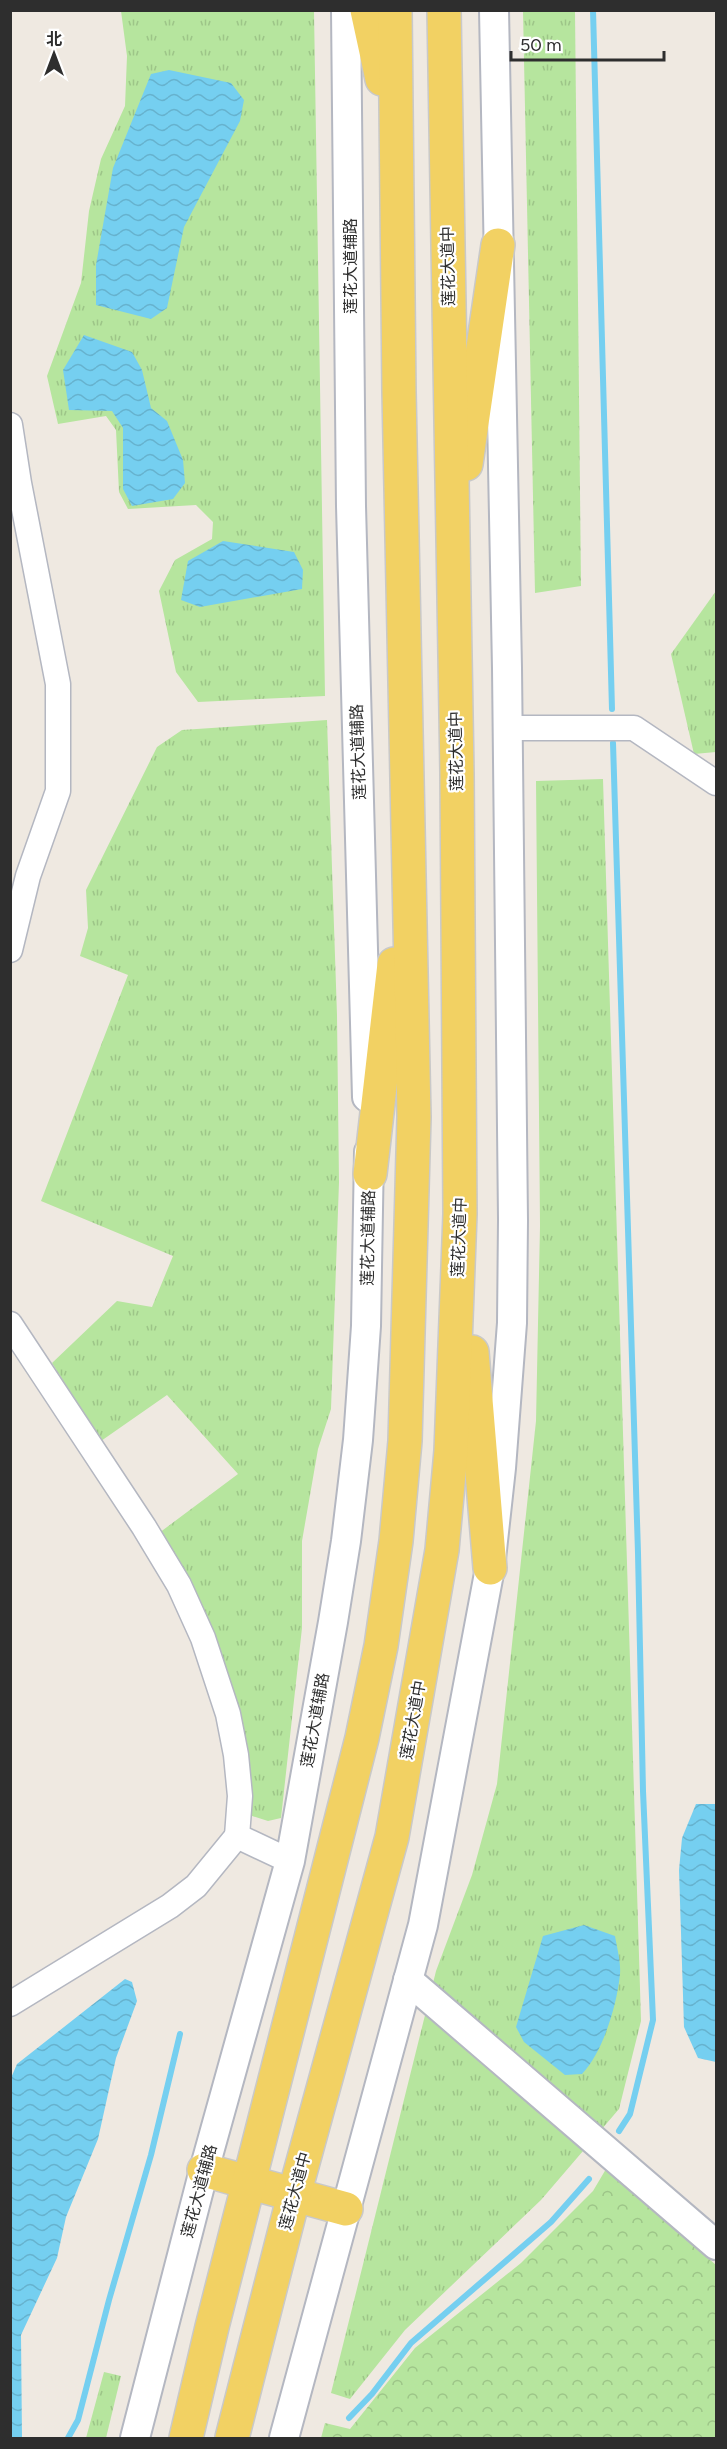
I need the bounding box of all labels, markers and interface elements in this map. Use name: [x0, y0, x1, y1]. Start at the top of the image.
north arrow: [24, 24, 84, 84]
scale bar: [511, 24, 664, 62]
text: 北: [46, 30, 62, 49]
text: 50 m: [520, 34, 562, 56]
street label: 莲花大道辅路: [341, 218, 360, 314]
street label: 莲花大道中: [438, 226, 458, 306]
street label: 莲花大道辅路: [347, 704, 369, 800]
street label: 莲花大道中: [446, 711, 466, 791]
street label: 莲花大道辅路: [358, 1190, 378, 1286]
street label: 莲花大道中: [448, 1197, 470, 1277]
street label: 莲花大道辅路: [297, 1671, 333, 1769]
street label: 莲花大道中: [397, 1679, 429, 1761]
street label: 莲花大道辅路: [177, 2142, 221, 2240]
street label: 莲花大道中: [275, 2150, 315, 2232]

